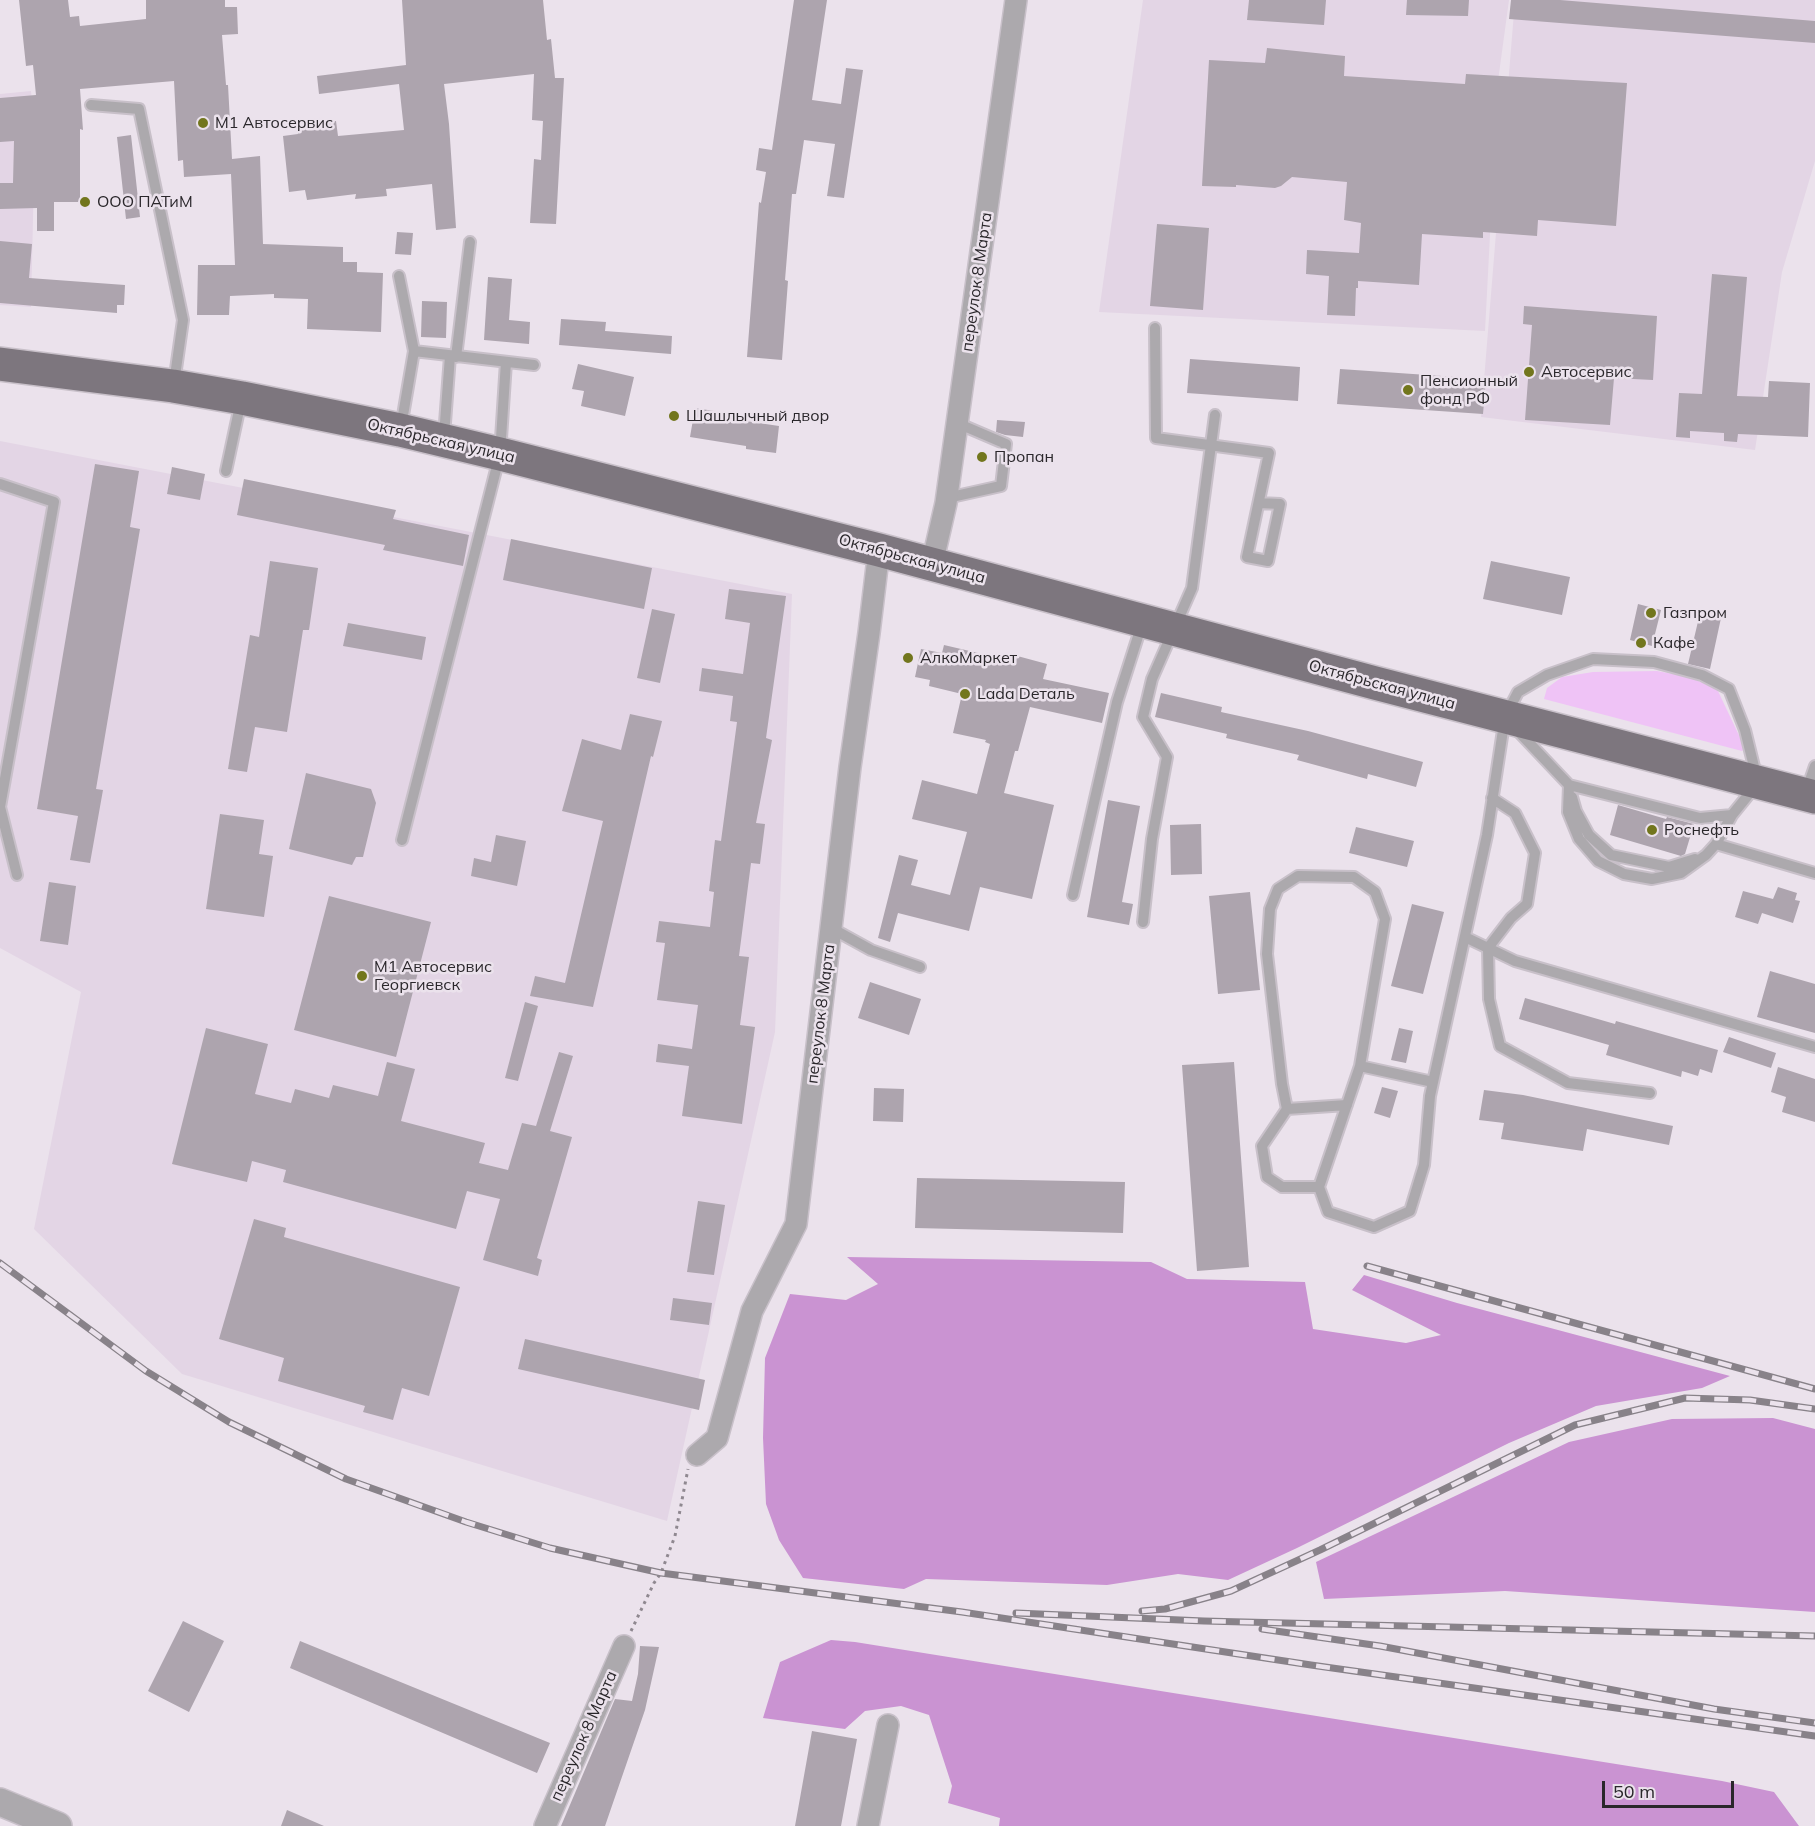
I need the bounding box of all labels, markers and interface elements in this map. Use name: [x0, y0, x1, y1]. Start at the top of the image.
place label: М1 Автосервис: [215, 113, 333, 133]
marker: М1 Автосервис: [196, 116, 210, 130]
place label: ООО ПАТиМ: [97, 192, 193, 212]
marker: ООО ПАТиМ: [78, 195, 92, 209]
street label: переулок 8 Марта: [958, 211, 996, 353]
place label: Автосервис: [1541, 362, 1632, 382]
marker: Автосервис: [1522, 365, 1536, 379]
place label: Пенсионный фонд РФ: [1420, 371, 1518, 409]
marker: Пенсионный фонд РФ: [1401, 383, 1415, 397]
place label: Шашлычный двор: [686, 406, 829, 426]
marker: Шашлычный двор: [667, 409, 681, 423]
street label: Октябрьская улица: [365, 415, 517, 467]
place label: Пропан: [994, 447, 1054, 467]
marker: Пропан: [975, 450, 989, 464]
street label: Октябрьская улица: [837, 530, 987, 588]
place label: Газпром: [1663, 603, 1727, 623]
marker: Газпром: [1644, 606, 1658, 620]
place label: Кафе: [1653, 633, 1695, 653]
marker: Кафе: [1634, 636, 1648, 650]
place label: АлкоМаркет: [920, 648, 1017, 668]
marker: АлкоМаркет: [901, 651, 915, 665]
street label: Октябрьская улица: [1307, 656, 1457, 714]
place label: Lada Dеталь: [977, 684, 1075, 704]
marker: Lada Dеталь: [958, 687, 972, 701]
place label: Роснефть: [1664, 820, 1739, 840]
marker: Роснефть: [1645, 823, 1659, 837]
street label: переулок 8 Марта: [803, 943, 839, 1085]
place label: М1 Автосервис Георгиевск: [374, 957, 492, 995]
marker: М1 Автосервис Георгиевск: [355, 969, 369, 983]
street label: переулок 8 Марта: [547, 1668, 621, 1804]
scale bar: [1605, 1769, 1737, 1807]
text: 50 m: [1613, 1780, 1655, 1803]

